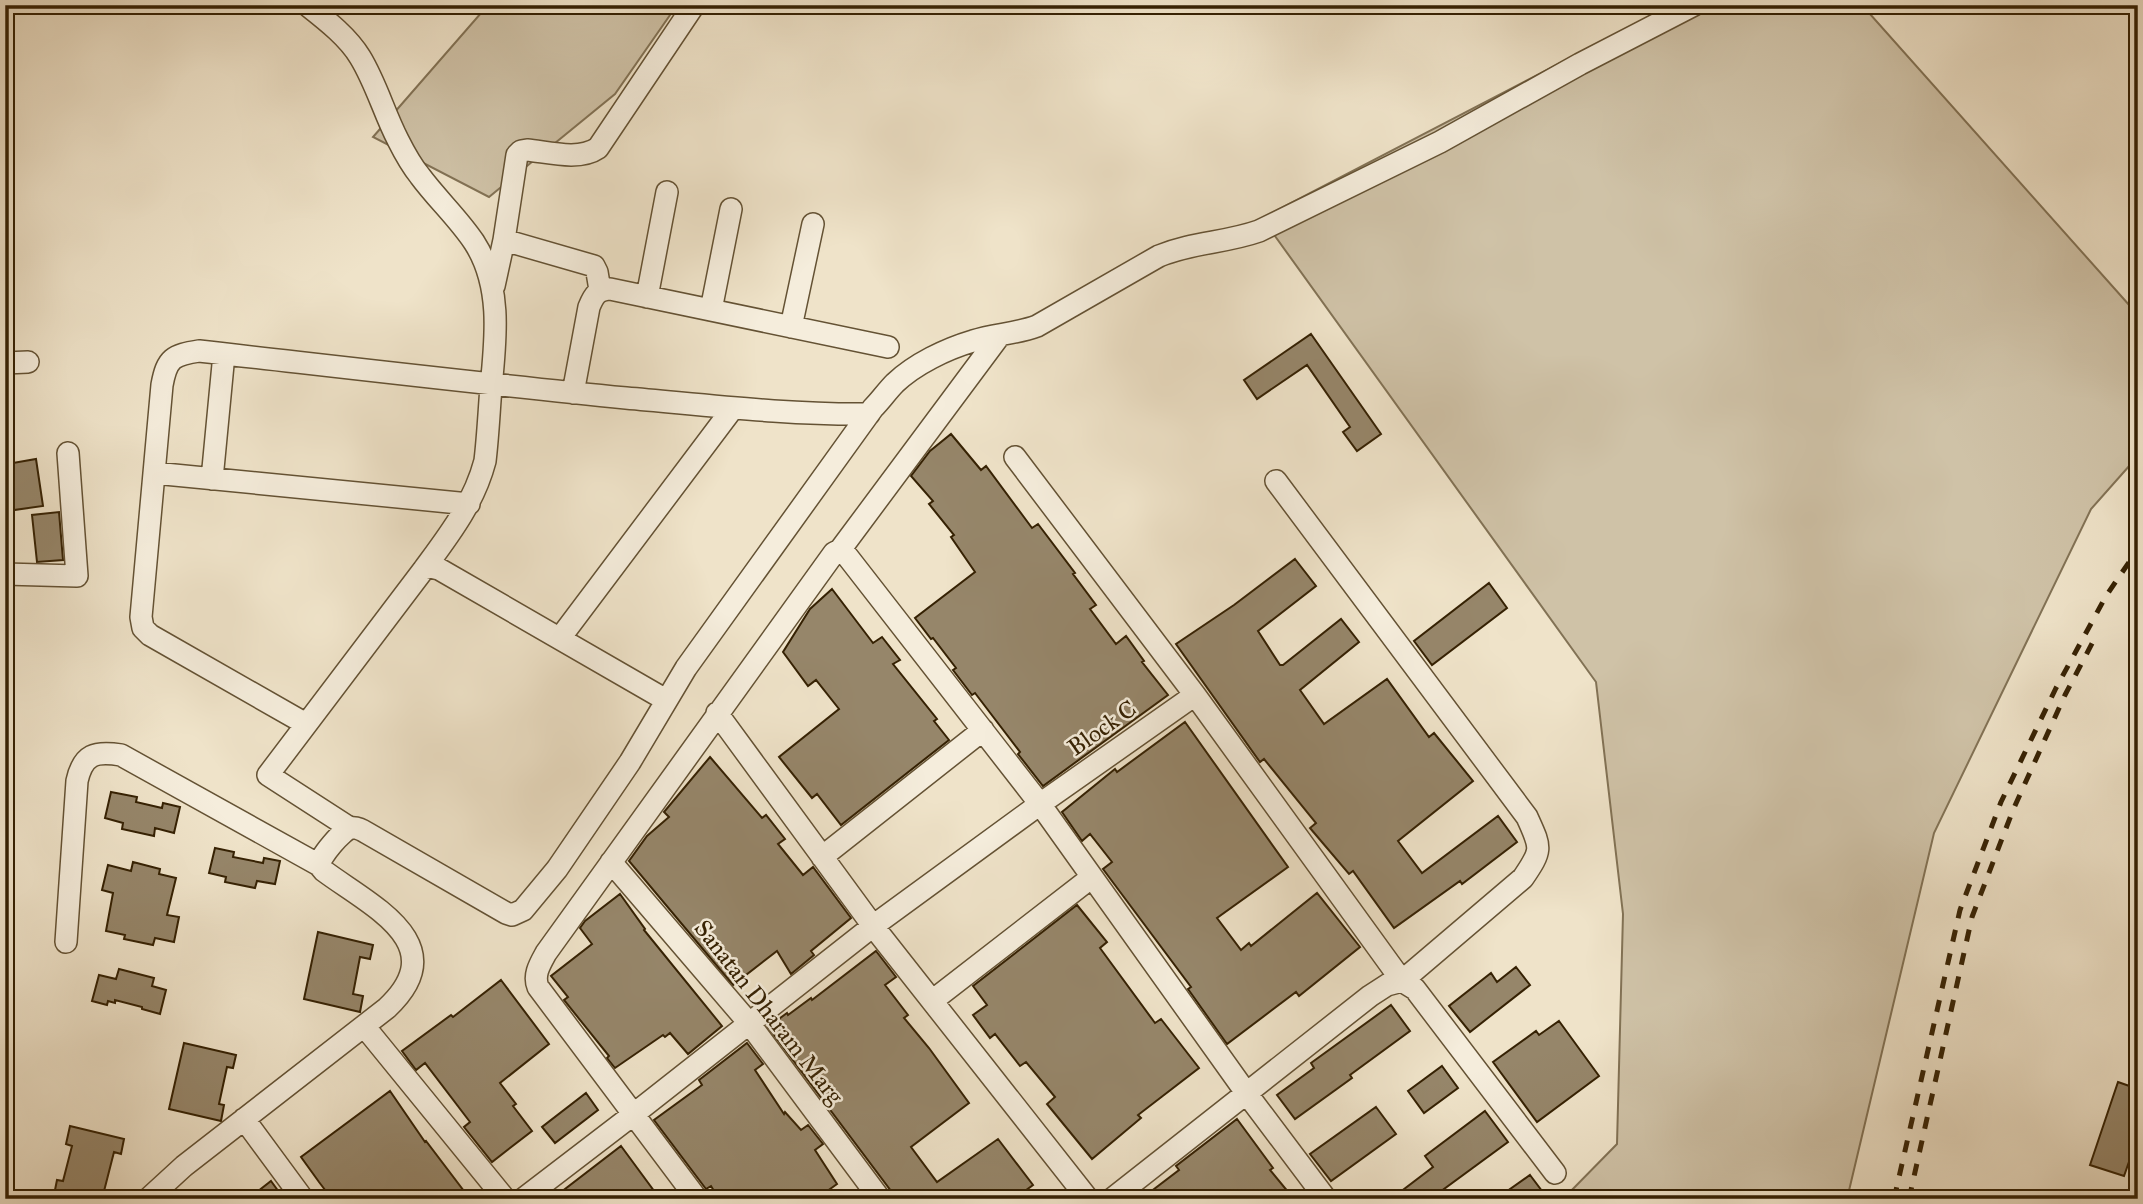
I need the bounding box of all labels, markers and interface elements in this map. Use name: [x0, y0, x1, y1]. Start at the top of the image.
street label: Block C: [1062, 694, 1142, 762]
street label: Sanatan Dharam Marg: [688, 914, 851, 1111]

